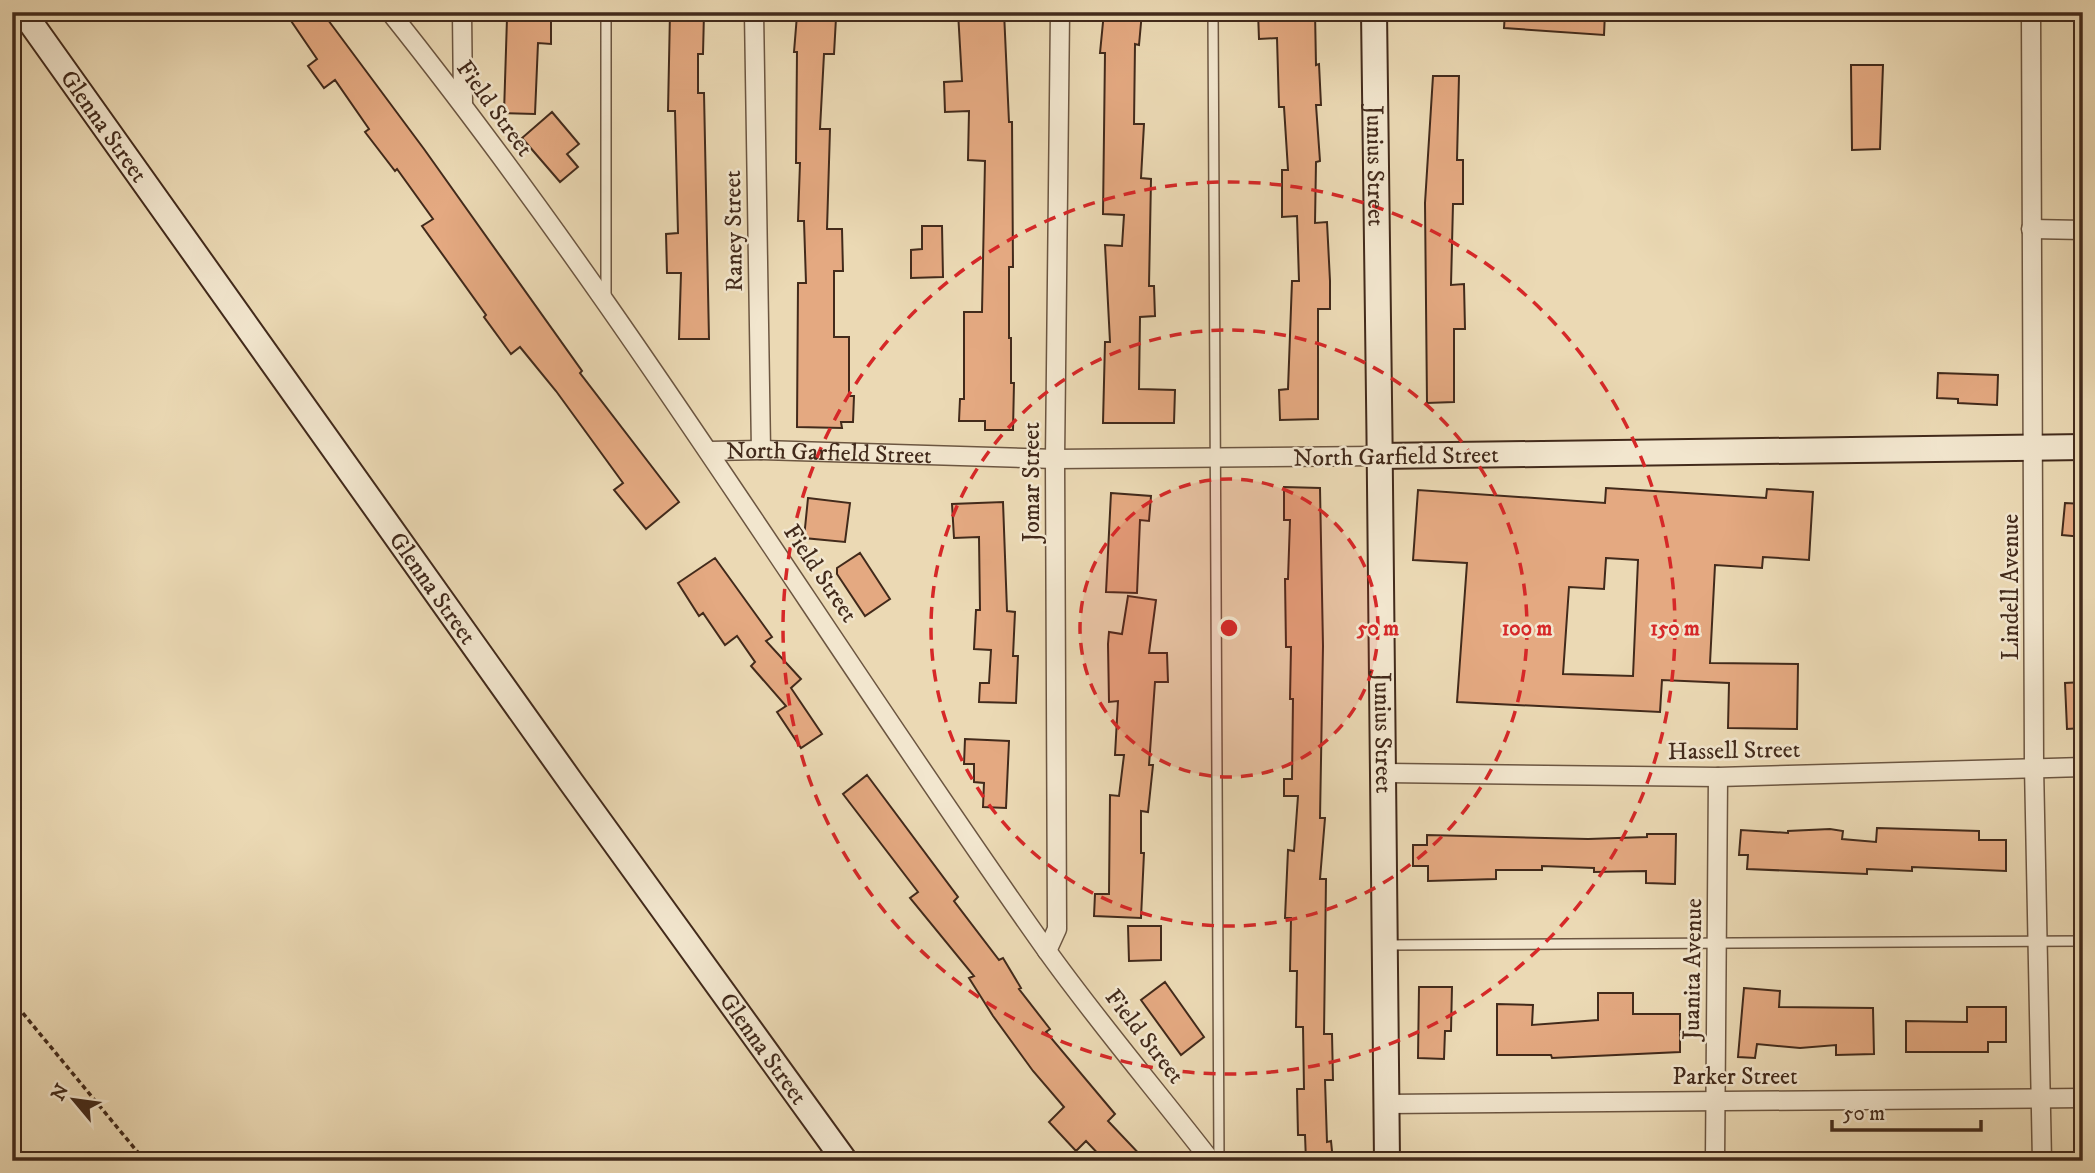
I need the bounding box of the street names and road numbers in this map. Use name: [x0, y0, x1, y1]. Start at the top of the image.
street label: Field Street: [449, 54, 539, 163]
street label: Glenna Street: [53, 65, 154, 189]
street label: Junius Street: [1359, 103, 1391, 227]
street label: Raney Street: [718, 169, 750, 292]
street label: Jomar Street: [1017, 422, 1047, 544]
street label: North Garfield Street: [726, 436, 933, 471]
street label: North Garfield Street: [1293, 440, 1499, 474]
street label: Lindell Avenue: [1996, 514, 2026, 660]
street label: Field Street: [776, 519, 864, 629]
street label: Glenna Street: [382, 526, 483, 651]
street label: Junius Street: [1367, 670, 1398, 794]
street label: Hassell Street: [1667, 735, 1801, 767]
street label: Juanita Avenue: [1677, 898, 1709, 1042]
street label: Field Street: [1098, 983, 1191, 1090]
street label: Glenna Street: [712, 987, 814, 1111]
street label: Parker Street: [1672, 1062, 1798, 1092]

